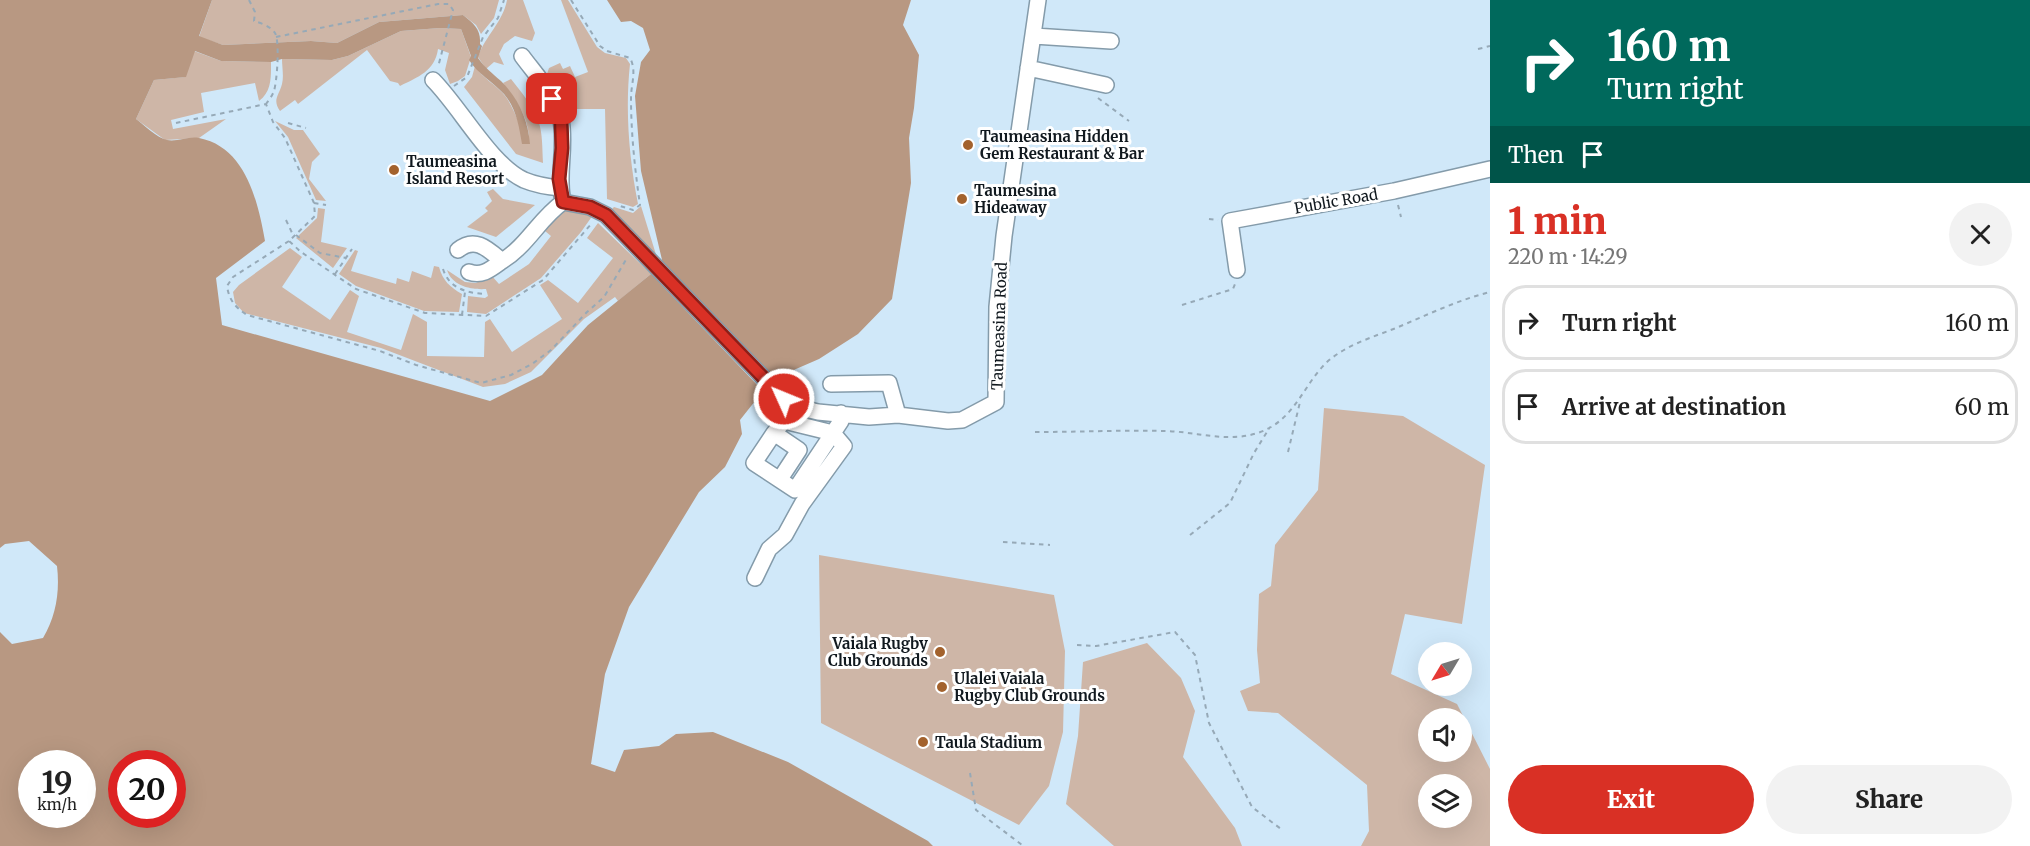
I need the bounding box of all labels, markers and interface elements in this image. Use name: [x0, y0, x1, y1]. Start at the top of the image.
text: 160 m: [1607, 20, 1731, 72]
icon: right: [1508, 24, 1586, 102]
text: Turn right: [1607, 72, 1744, 106]
pin: [526, 73, 577, 124]
icon: arrive: [535, 82, 568, 115]
place label: Taumeasina Hidden Gem Restaurant & Bar: [980, 127, 1144, 163]
marker: Taumeasina Hidden Gem Restaurant & Bar: [961, 138, 975, 152]
icon: arrive: [1576, 138, 1609, 171]
text: Then: [1508, 141, 1564, 169]
place label: Taumeasina Island Resort: [406, 152, 504, 188]
marker: Taumeasina Island Resort: [387, 163, 401, 177]
place label: Taumesina Hideaway: [974, 181, 1057, 217]
street label: Public Road: [1293, 184, 1379, 218]
marker: Taumesina Hideaway: [955, 192, 969, 206]
text: 1 min: [1508, 199, 1607, 244]
button: close: [1949, 203, 2012, 266]
text: 220 m · 14:29: [1508, 244, 1628, 269]
street label: Taumeasina Road: [987, 262, 1011, 390]
icon: right: [1511, 306, 1544, 339]
text: Turn right: [1562, 309, 1676, 337]
text: 160 m: [1945, 309, 2009, 337]
position arrow: [752, 367, 816, 431]
icon: arrive: [1511, 390, 1544, 423]
text: Arrive at destination: [1562, 393, 1786, 421]
text: 60 m: [1955, 393, 2009, 421]
place label: Vaiala Rugby Club Grounds: [828, 634, 928, 670]
north arrow: [1418, 642, 1472, 696]
map controls: [1418, 642, 1472, 828]
marker: Vaiala Rugby Club Grounds: [933, 645, 947, 659]
place label: Ulalei Vaiala Rugby Club Grounds: [954, 669, 1105, 705]
marker: Ulalei Vaiala Rugby Club Grounds: [935, 680, 949, 694]
button: sound: [1418, 708, 1472, 762]
place label: Taula Stadium: [935, 733, 1042, 752]
marker: Taula Stadium: [916, 735, 930, 749]
speed limit sign: 20: [108, 750, 186, 828]
text: 19: [41, 763, 73, 801]
button: Exit: [1508, 765, 1754, 834]
button: Share: [1766, 765, 2012, 834]
button: layers: [1418, 774, 1472, 828]
text: km/h: [37, 795, 77, 814]

